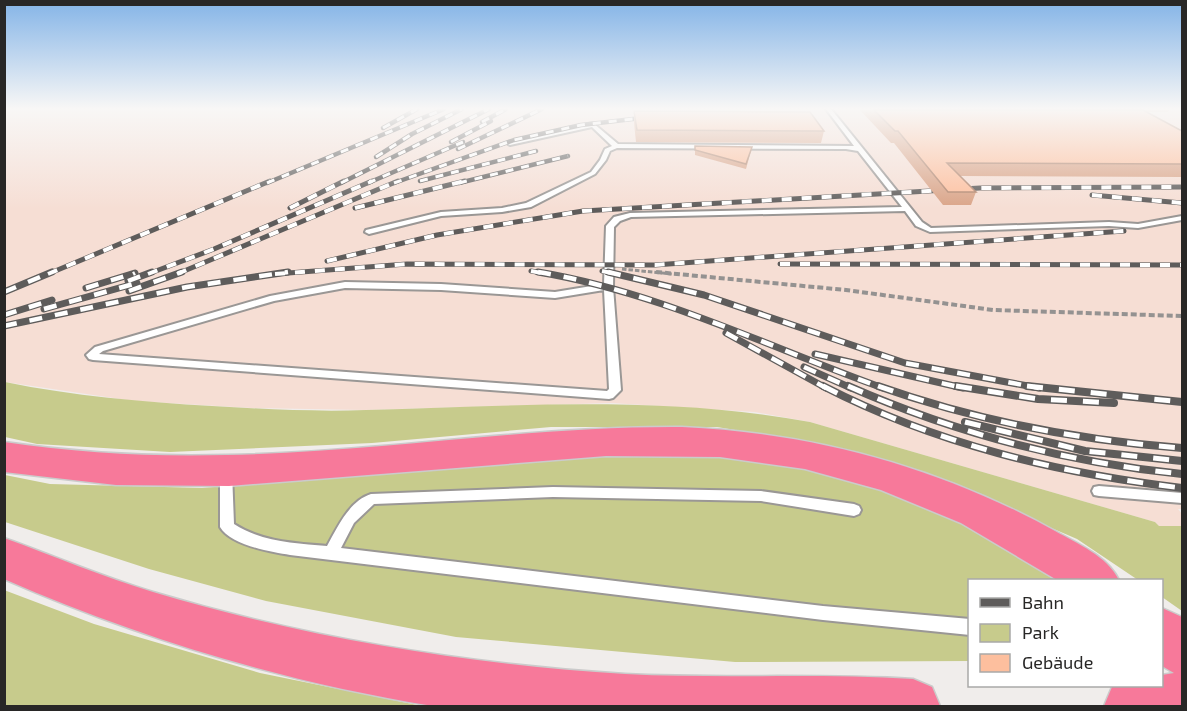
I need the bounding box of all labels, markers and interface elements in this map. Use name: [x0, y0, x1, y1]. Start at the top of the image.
legend: [968, 579, 1163, 687]
text: Bahn: [1022, 591, 1064, 613]
text: Park: [1022, 621, 1059, 643]
text: Gebäude: [1022, 651, 1093, 673]

